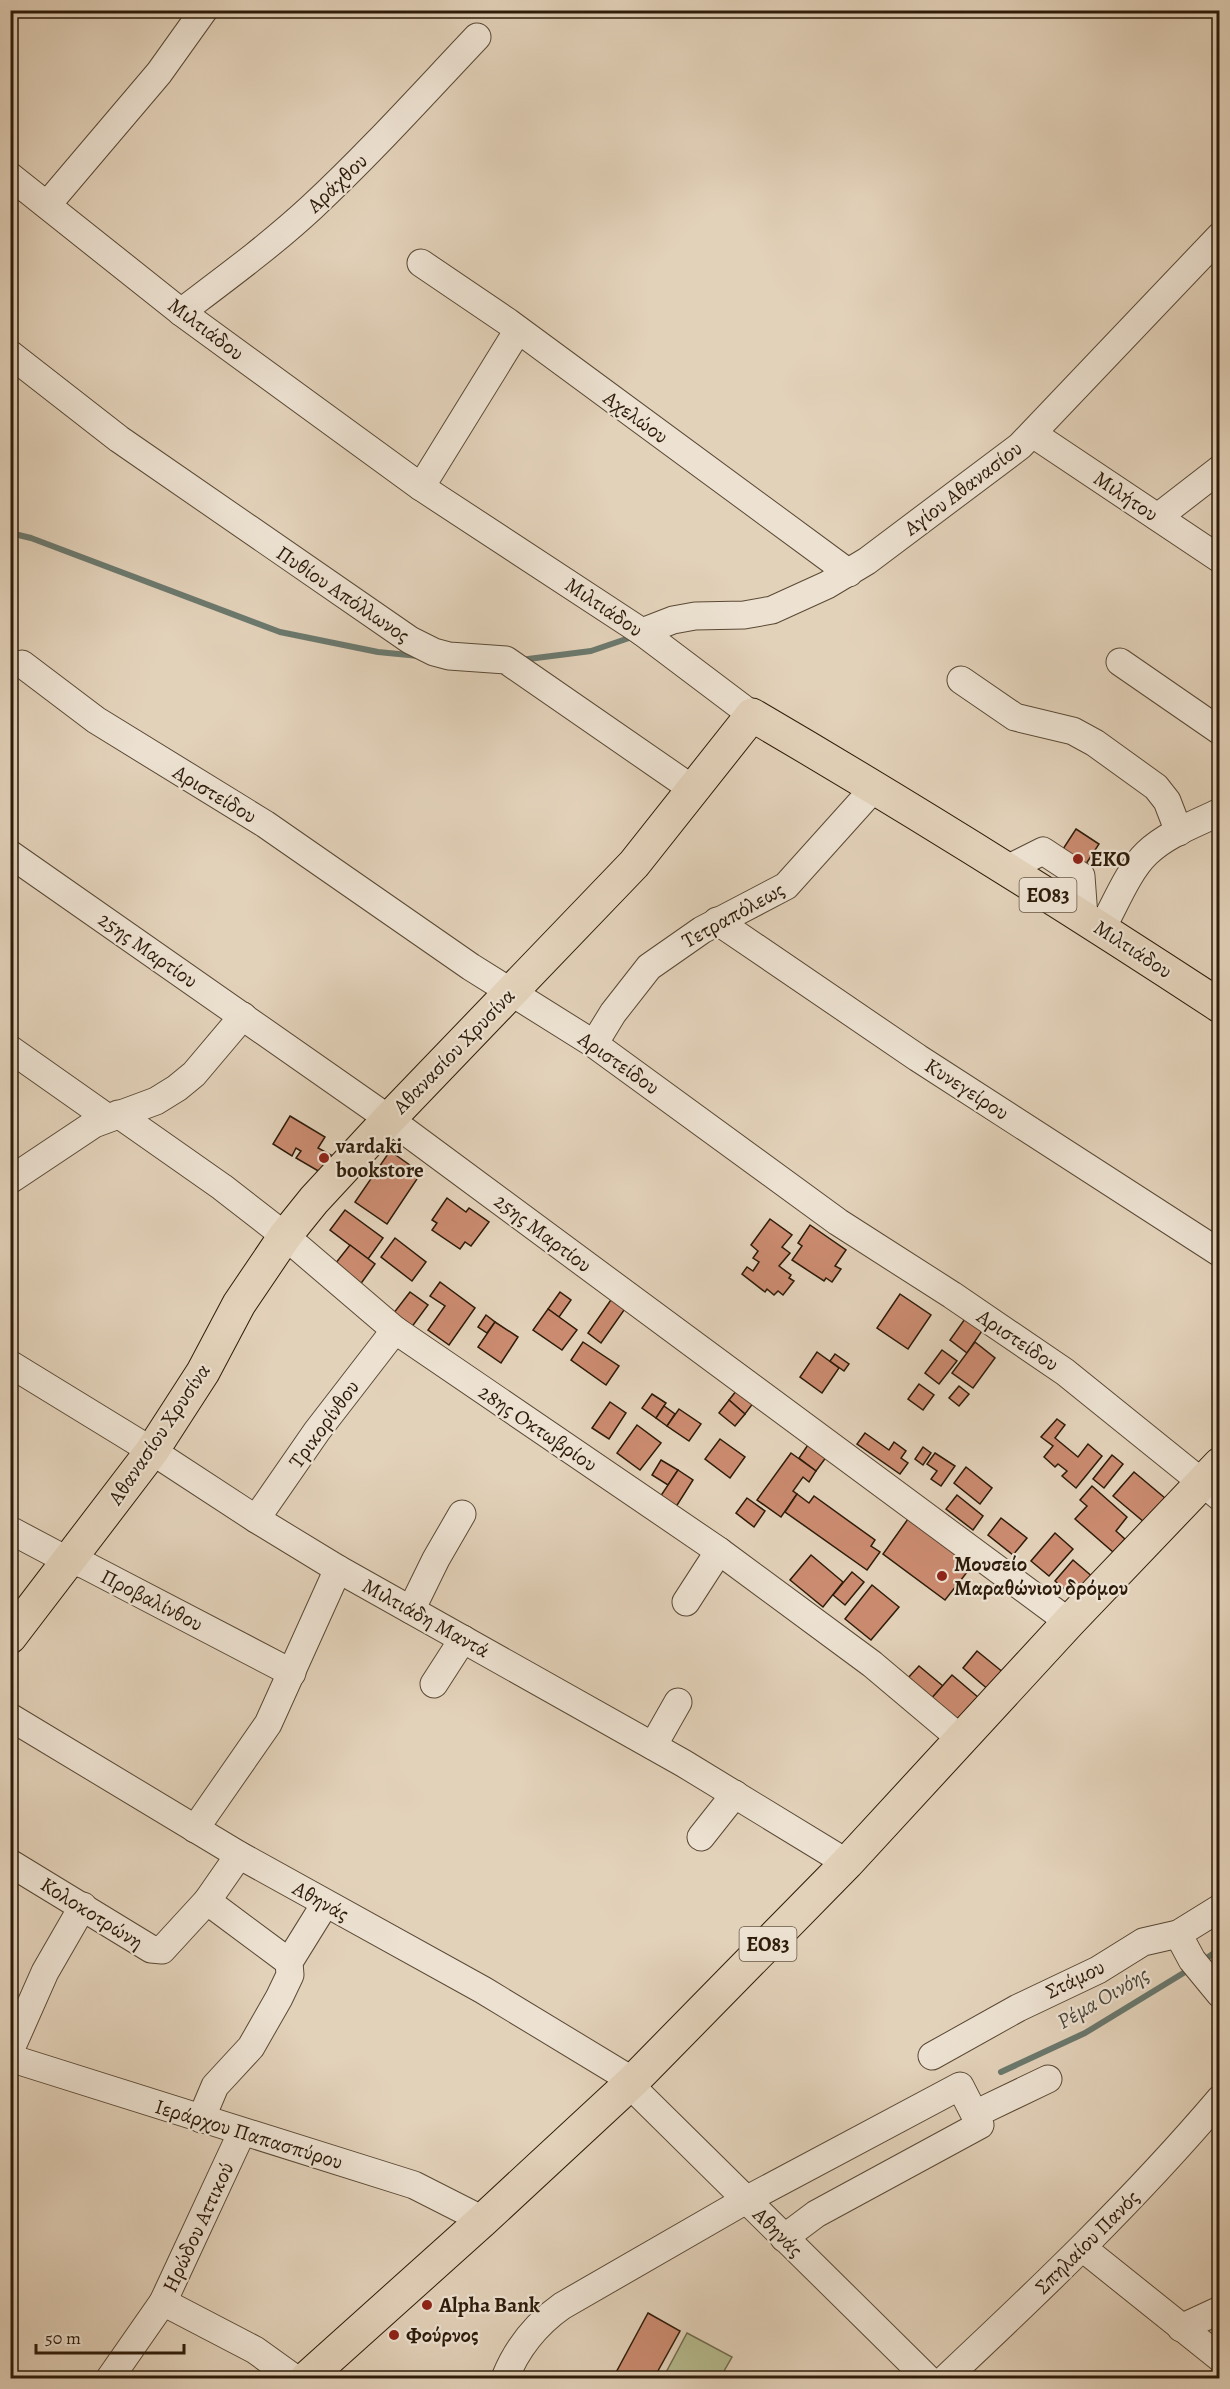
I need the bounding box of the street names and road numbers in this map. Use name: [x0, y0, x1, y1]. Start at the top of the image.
street label: Αράχθου: [300, 147, 373, 220]
street label: Μιλτιάδου: [162, 291, 250, 367]
street label: Αχελώου: [597, 383, 674, 450]
street label: Αγίου Αθανασίου: [897, 434, 1028, 542]
street label: Μιλήτου: [1088, 464, 1164, 528]
street label: Πυθίου Απόλλωνος: [271, 539, 415, 649]
street label: Μιλτιάδου: [560, 571, 648, 643]
street label: Αριστείδου: [167, 757, 262, 830]
street label: Τετραπόλεως: [677, 875, 789, 955]
road number: ΕΟ83: [1020, 878, 1076, 912]
street label: 25ης Μαρτίου: [93, 905, 203, 995]
street label: Μιλτιάδου: [1088, 913, 1178, 985]
street label: Αθανασίου Χρυσίνα: [386, 982, 521, 1121]
street label: Αριστείδου: [572, 1024, 665, 1101]
street label: Κυνεγείρου: [920, 1051, 1014, 1127]
street label: 25ης Μαρτίου: [488, 1187, 598, 1279]
street label: Αριστείδου: [971, 1302, 1064, 1378]
street label: Αθανασίου Χρυσίνα: [101, 1358, 217, 1511]
street label: Τρικορίνθου: [282, 1374, 366, 1474]
street label: 28ης Οκτωβρίου: [473, 1378, 603, 1478]
street label: Προβαλίνθου: [96, 1562, 208, 1638]
street label: Μιλτιάδη Μαντά: [357, 1572, 495, 1664]
street label: Κολοκοτρώνη: [35, 1870, 149, 1956]
street label: Αθηνάς: [287, 1874, 354, 1928]
road number: ΕΟ83: [740, 1927, 796, 1961]
street label: Στάμου: [1041, 1953, 1109, 2005]
street label: Ιεράρχου Παπασπύρου: [152, 2092, 346, 2176]
street label: Ηρώδου Αττικού: [156, 2157, 240, 2297]
street label: Σπηλαίου Πανός: [1029, 2184, 1145, 2300]
street label: Αθηνάς: [746, 2200, 809, 2263]

